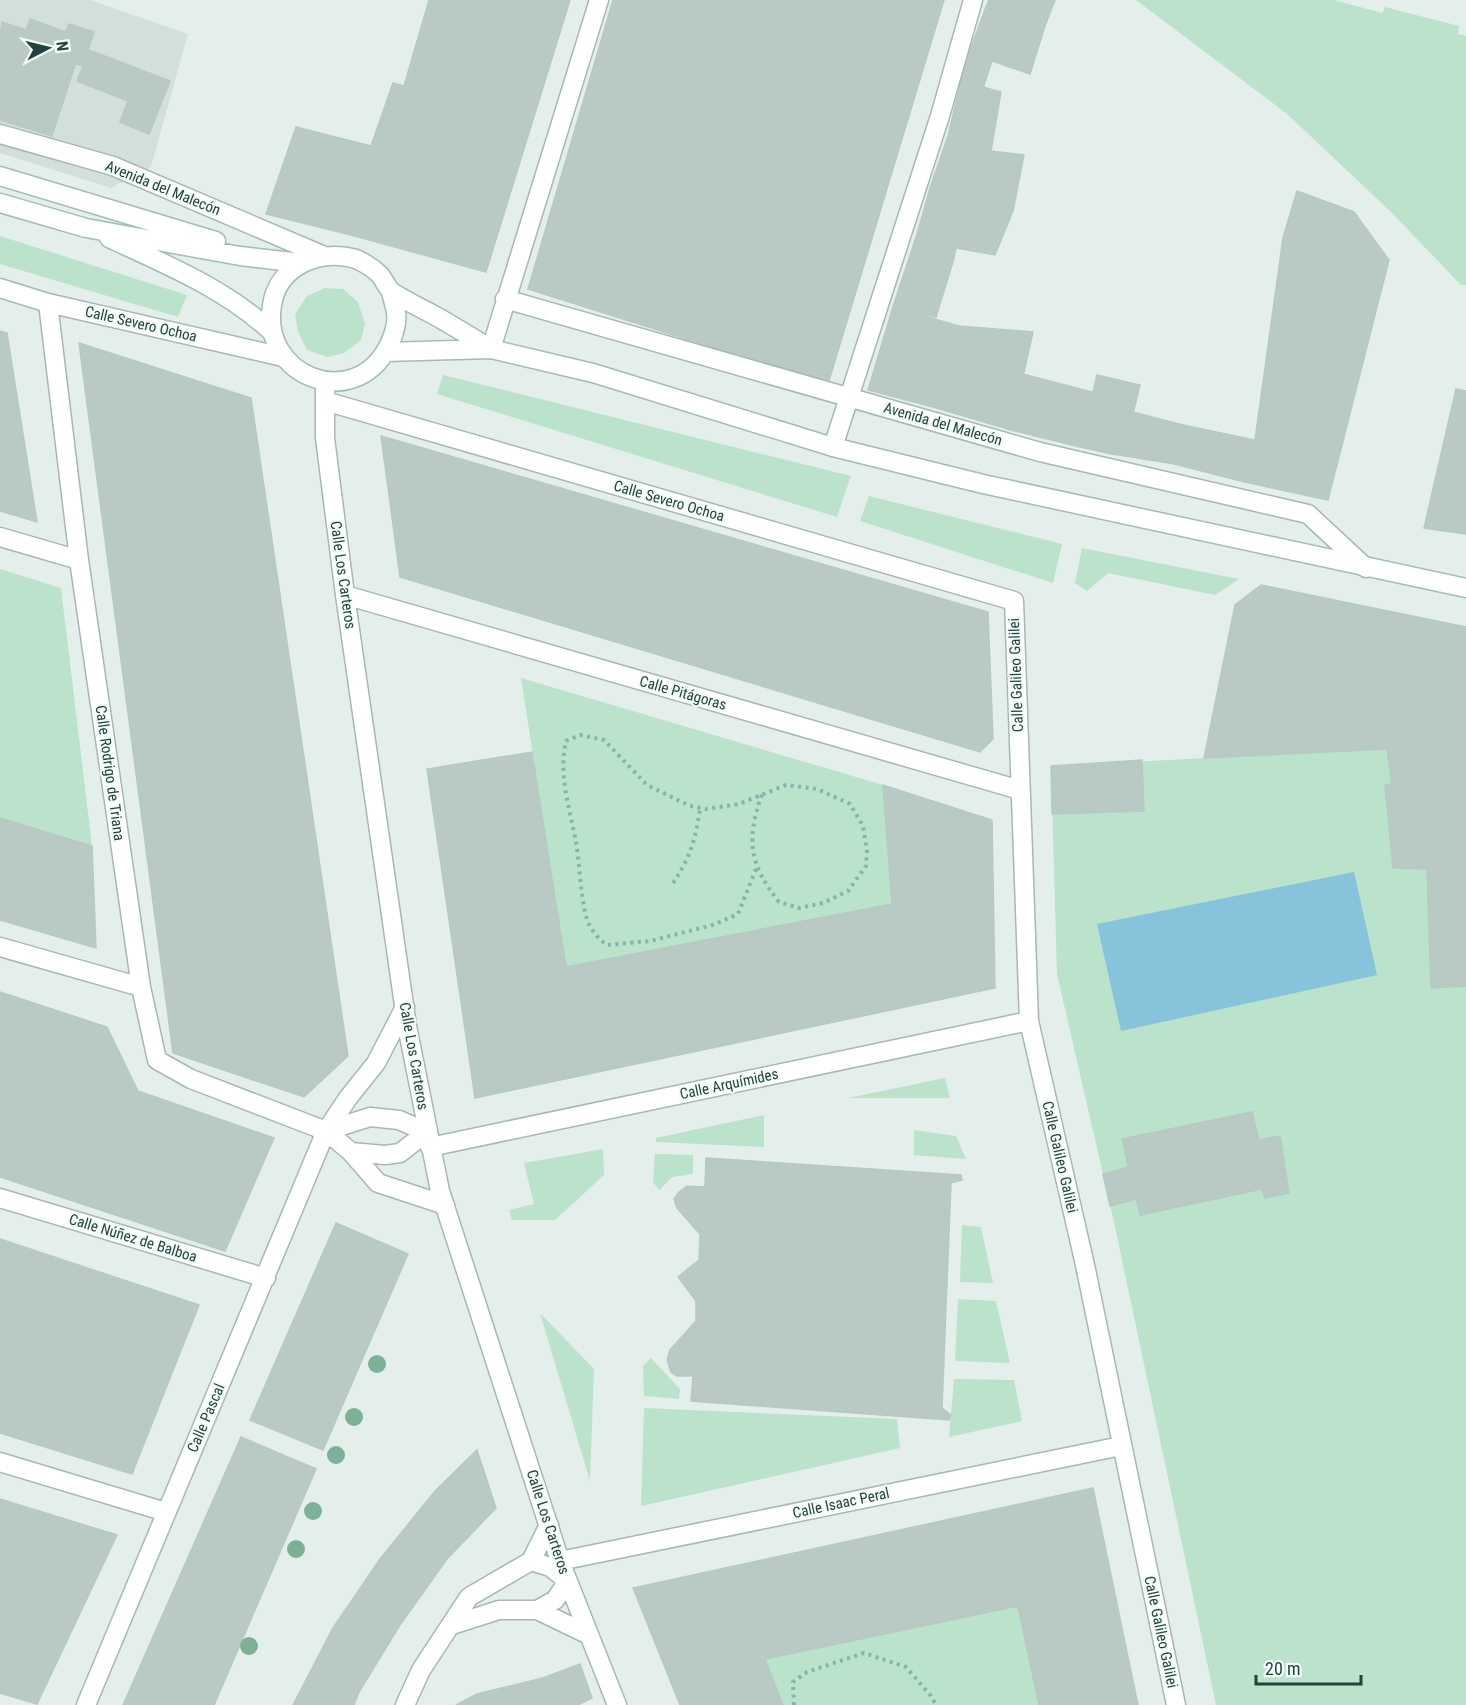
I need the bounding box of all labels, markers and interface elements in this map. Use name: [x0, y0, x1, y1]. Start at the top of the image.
north arrow: [18, 18, 78, 78]
text: N: [52, 40, 72, 52]
street label: Avenida del Malecón: [103, 157, 223, 219]
street label: Calle Severo Ochoa: [83, 302, 199, 346]
street label: Avenida del Malecón: [882, 398, 1004, 450]
street label: Calle Severo Ochoa: [612, 477, 726, 525]
street label: Calle Los Carteros: [327, 520, 360, 630]
street label: Calle Galileo Galilei: [1005, 618, 1027, 732]
street label: Calle Pitágoras: [637, 672, 729, 714]
street label: Calle Rodrigo de Triana: [92, 704, 128, 842]
street label: Calle Los Carteros: [396, 1001, 432, 1111]
street label: Calle Arquímides: [678, 1065, 780, 1103]
street label: Calle Galileo Galilei: [1038, 1099, 1082, 1215]
street label: Calle Núñez de Balboa: [67, 1210, 199, 1266]
street label: Calle Pascal: [183, 1381, 229, 1455]
street label: Calle Los Carteros: [523, 1467, 573, 1577]
street label: Calle Isaac Peral: [791, 1484, 891, 1522]
street label: Calle Galileo Galilei: [1140, 1574, 1182, 1690]
scale bar: [1256, 1648, 1361, 1686]
text: 20 m: [1265, 1658, 1300, 1679]

